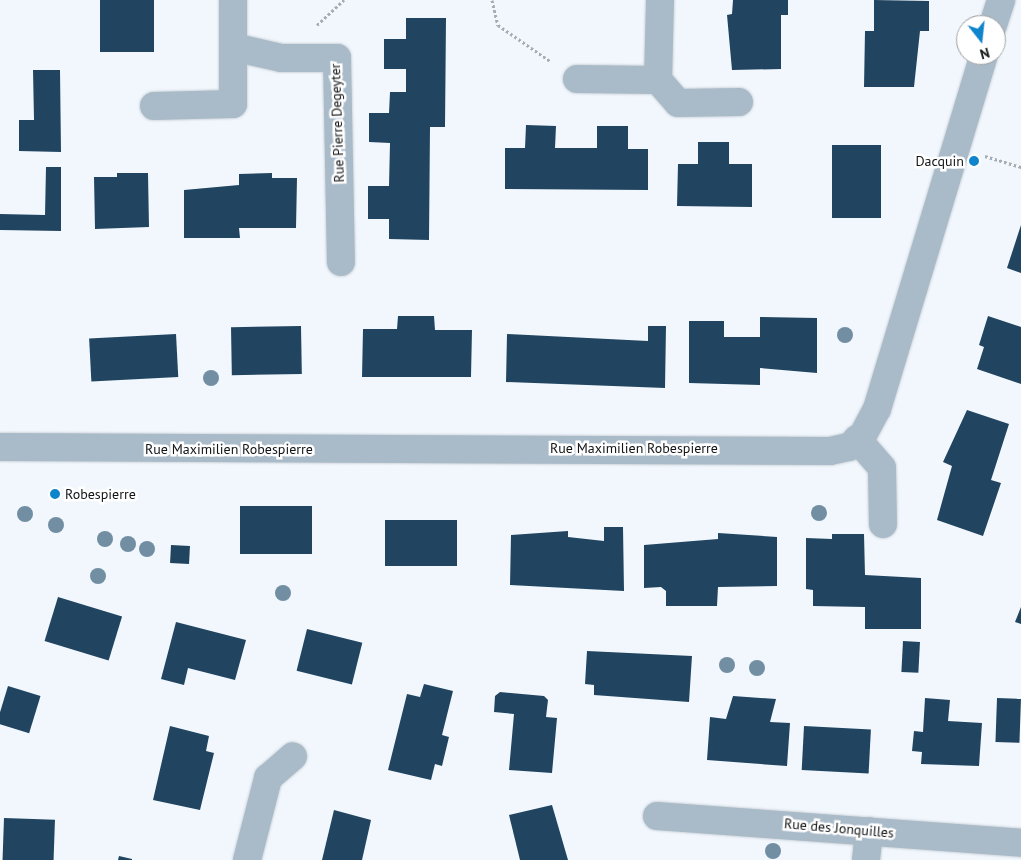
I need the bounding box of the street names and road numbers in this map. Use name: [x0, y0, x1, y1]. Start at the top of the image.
street label: Rue Pierre Degeyter: [327, 63, 347, 183]
street label: Rue Maximilien Robespierre: [550, 440, 718, 456]
street label: Rue Maximilien Robespierre: [145, 441, 313, 457]
street label: Rue des Jonquilles: [783, 815, 895, 841]

